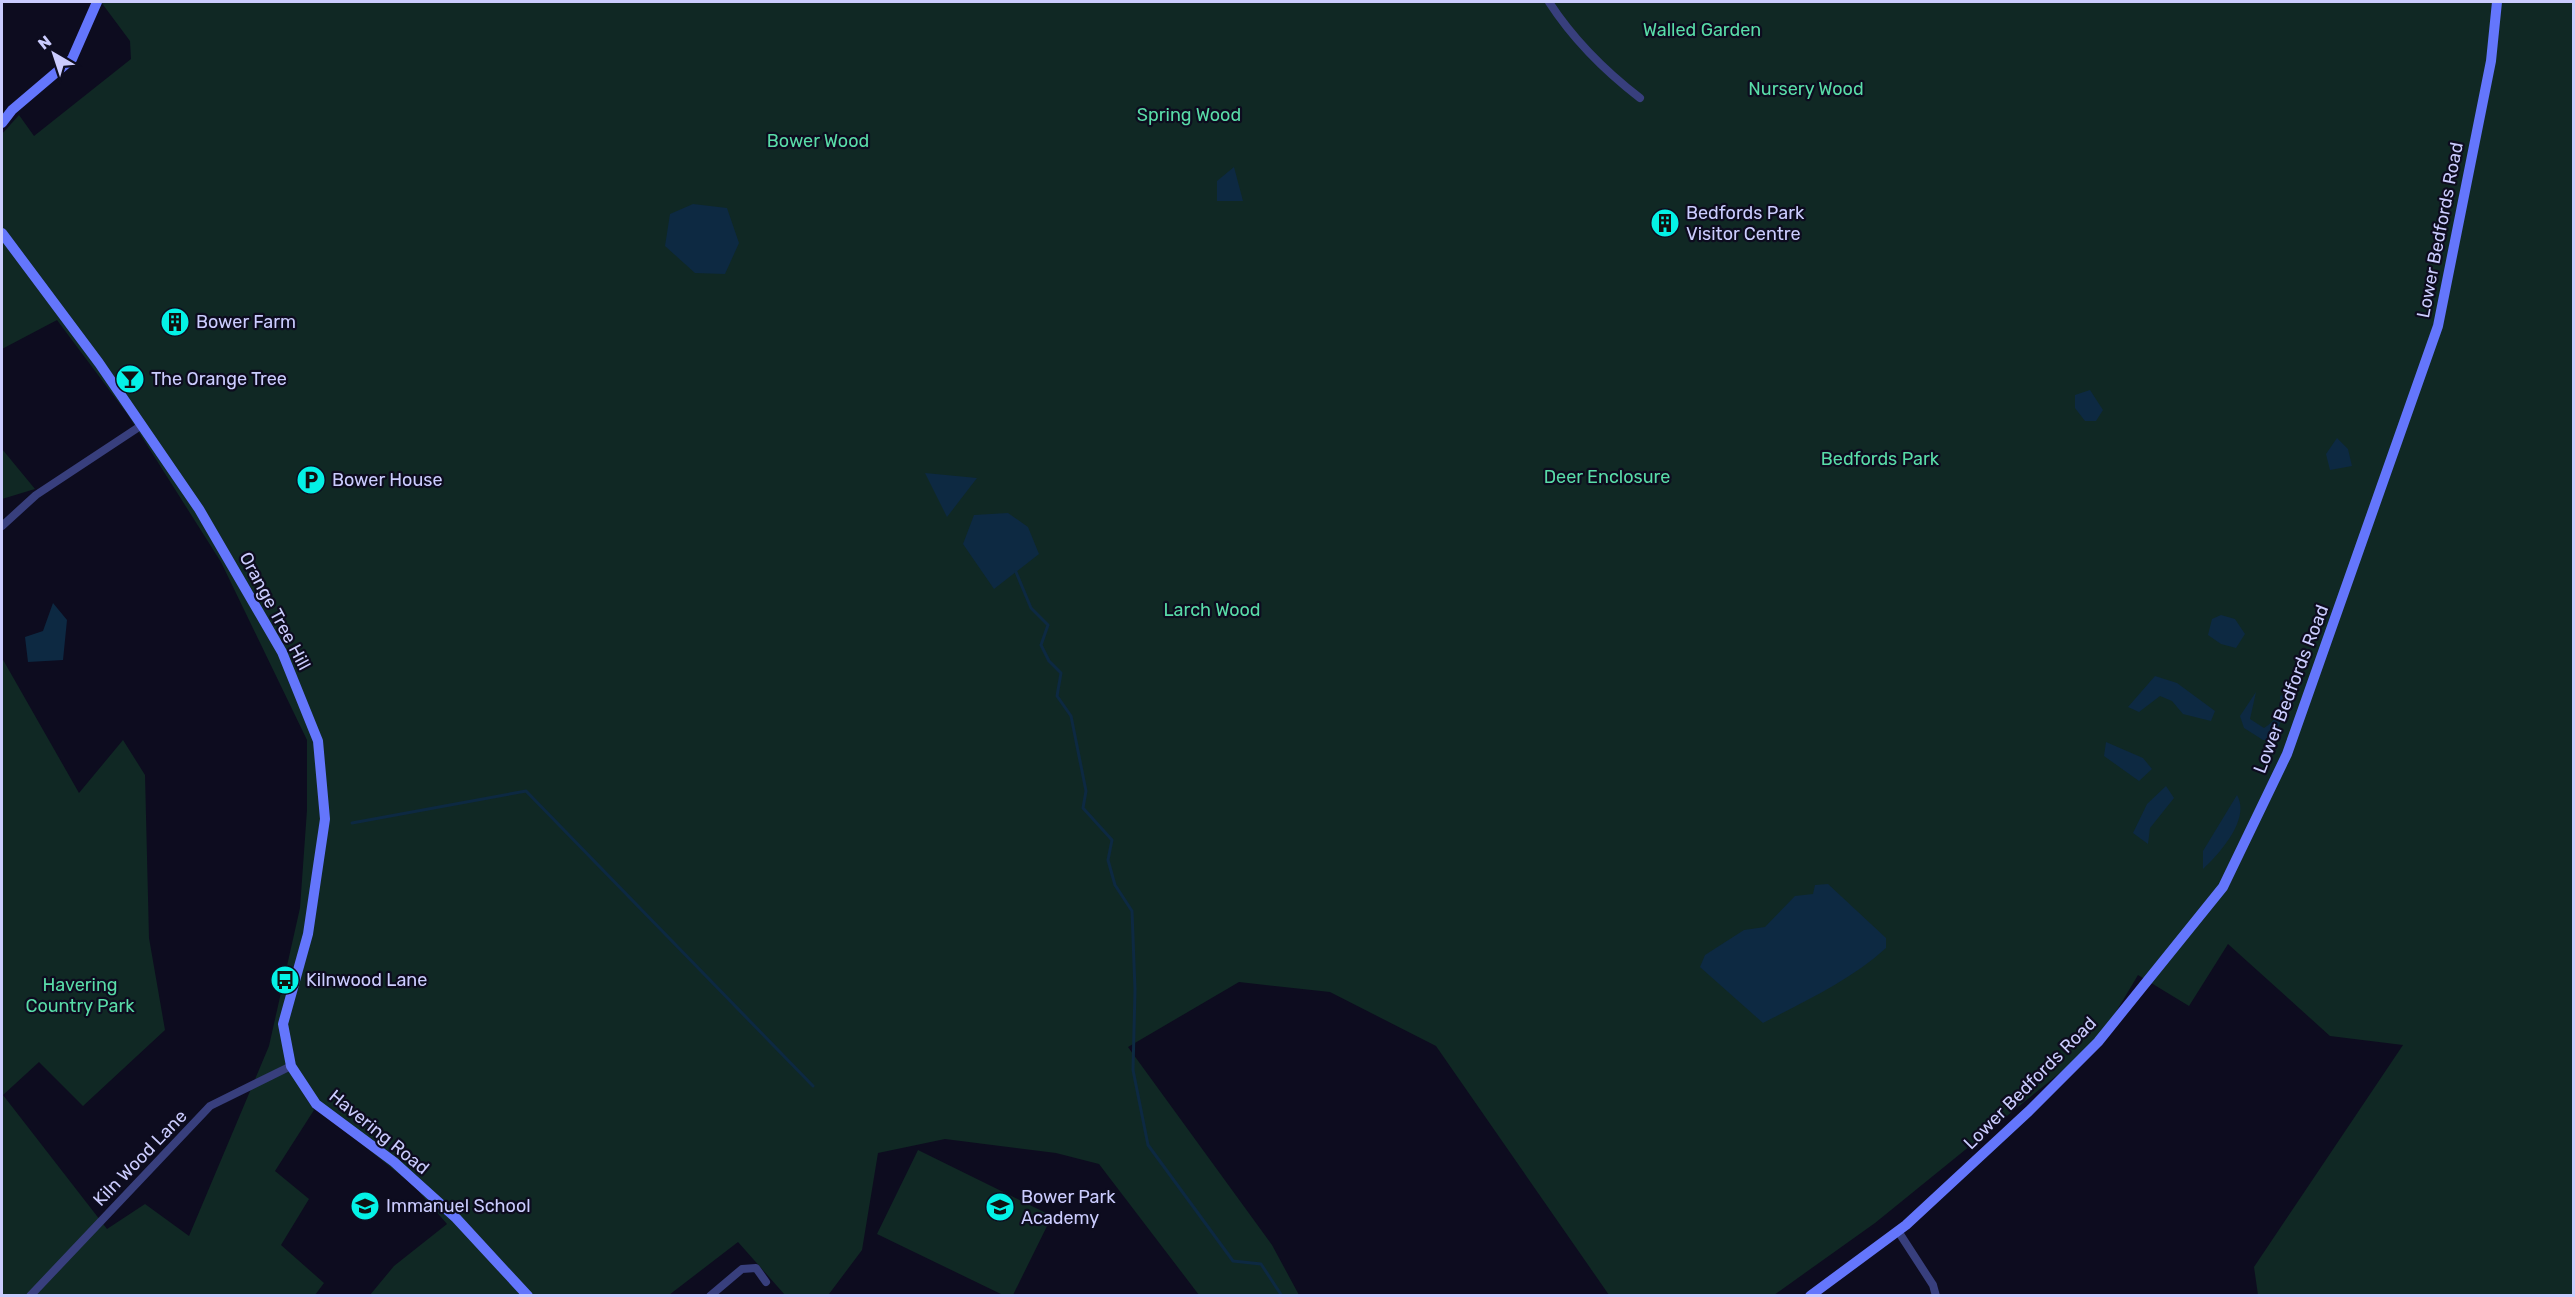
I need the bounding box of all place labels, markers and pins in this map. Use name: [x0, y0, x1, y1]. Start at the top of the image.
place label: Bedfords Park Visitor Centre: [1686, 202, 1805, 245]
building icon: Bedfords Park Visitor Centre: [1649, 207, 1681, 239]
building icon: Bower Farm: [159, 306, 191, 338]
place label: Bower Farm: [196, 311, 296, 333]
bar icon: The Orange Tree: [114, 363, 146, 395]
place label: The Orange Tree: [151, 368, 287, 390]
parking icon: Bower House: [295, 464, 327, 496]
place label: Bower House: [332, 469, 443, 491]
bus stop icon: Kilnwood Lane: [269, 964, 301, 996]
place label: Kilnwood Lane: [306, 969, 427, 991]
place label: Bower Park Academy: [1021, 1186, 1116, 1229]
school or university icon: Immanuel School: [349, 1190, 381, 1222]
school or university icon: Bower Park Academy: [984, 1191, 1016, 1223]
place label: Immanuel School: [386, 1195, 531, 1217]

